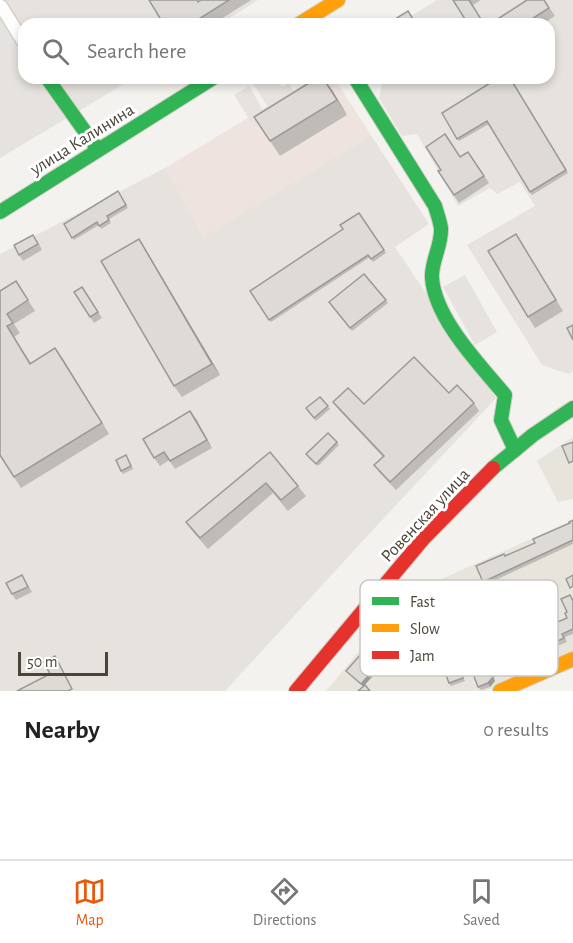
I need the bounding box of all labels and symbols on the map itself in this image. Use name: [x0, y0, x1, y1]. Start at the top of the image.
street label: улица Калинина: [27, 101, 138, 179]
street label: Ровенская улица: [378, 465, 474, 566]
legend: [360, 580, 558, 676]
text: Fast: [410, 594, 435, 610]
text: Slow: [410, 621, 440, 637]
text: Jam: [410, 648, 435, 664]
scale bar: [18, 649, 108, 676]

